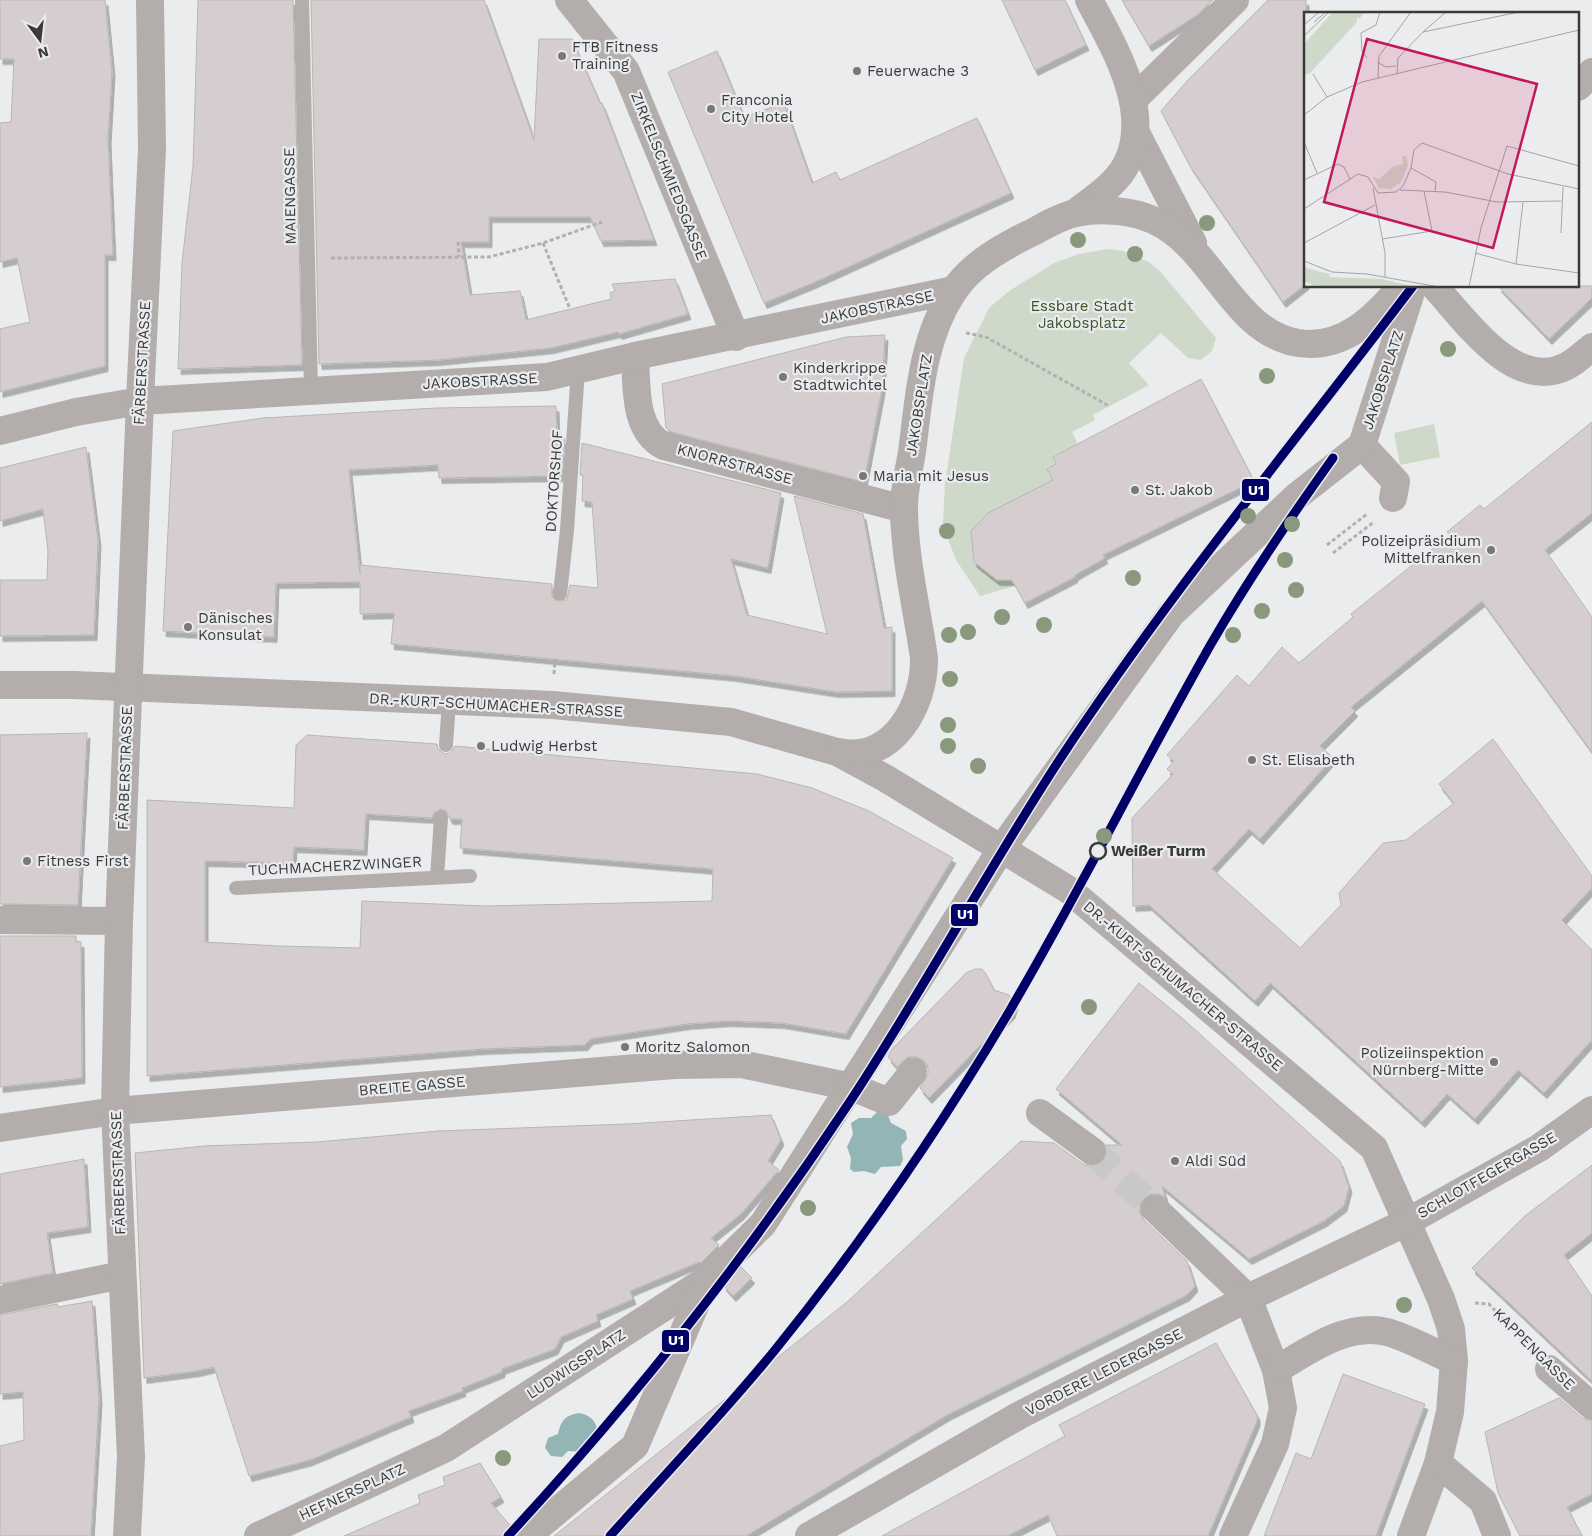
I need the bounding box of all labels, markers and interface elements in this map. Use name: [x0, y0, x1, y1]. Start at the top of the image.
inset map: [1304, 12, 1580, 288]
north arrow: [15, 15, 65, 65]
place label: FTB Fitness Training: [572, 38, 658, 73]
text: N: [36, 43, 50, 62]
marker: FTB Fitness Training: [556, 50, 568, 62]
place label: Feuerwache 3: [867, 62, 969, 80]
marker: Feuerwache 3: [851, 65, 863, 77]
street label: ZIRKELSCHMIEDSGASSE: [627, 89, 711, 263]
place label: Franconia City Hotel: [721, 91, 794, 126]
marker: Franconia City Hotel: [705, 103, 717, 115]
street label: MAIENGASSE: [280, 147, 300, 245]
street label: JAKOBSTRASSE: [819, 286, 935, 328]
park label: Essbare Stadt Jakobsplatz: [1030, 297, 1134, 332]
street label: FÄRBERSTRASSE: [130, 301, 154, 425]
street label: JAKOBSPLATZ: [1358, 328, 1408, 432]
street label: JAKOBSPLATZ: [902, 353, 936, 457]
place label: Kinderkrippe Stadtwichtel: [793, 359, 887, 394]
street label: JAKOBSTRASSE: [422, 369, 538, 393]
marker: Kinderkrippe Stadtwichtel: [777, 371, 789, 383]
street label: DOKTORSHOF: [541, 429, 567, 533]
street label: KNORRSTRASSE: [675, 440, 795, 488]
place label: Maria mit Jesus: [873, 467, 989, 485]
marker: Maria mit Jesus: [857, 470, 869, 482]
line badge: U1: [1241, 478, 1270, 502]
place label: St. Jakob: [1145, 481, 1213, 499]
text: U1: [1248, 482, 1264, 498]
marker: St. Jakob: [1129, 484, 1141, 496]
place label: Polizeipräsidium Mittelfranken: [1361, 532, 1481, 567]
marker: Polizeipräsidium Mittelfranken: [1485, 544, 1497, 556]
place label: Dänisches Konsulat: [198, 609, 273, 644]
marker: Dänisches Konsulat: [182, 621, 194, 633]
street label: DR.-KURT-SCHUMACHER-STRASSE: [368, 689, 624, 721]
street label: FÄRBERSTRASSE: [114, 706, 136, 830]
place label: Ludwig Herbst: [491, 737, 598, 755]
marker: Ludwig Herbst: [475, 740, 487, 752]
place label: St. Elisabeth: [1262, 751, 1355, 769]
marker: St. Elisabeth: [1246, 754, 1258, 766]
marker: Weißer Turm: [1089, 842, 1107, 860]
place label: Weißer Turm: [1111, 842, 1206, 860]
place label: Fitness First: [37, 852, 129, 870]
street label: TUCHMACHERZWINGER: [248, 852, 422, 880]
marker: Fitness First: [21, 855, 33, 867]
street label: DR.-KURT-SCHUMACHER-STRASSE: [1080, 897, 1286, 1075]
line badge: U1: [950, 903, 979, 927]
text: U1: [957, 906, 973, 922]
place label: Moritz Salomon: [635, 1038, 750, 1056]
marker: Moritz Salomon: [619, 1041, 631, 1053]
place label: Polizeiinspektion Nürnberg-Mitte: [1361, 1044, 1484, 1079]
marker: Polizeiinspektion Nürnberg-Mitte: [1488, 1056, 1500, 1068]
street label: BREITE GASSE: [358, 1072, 466, 1100]
street label: FÄRBERSTRASSE: [107, 1111, 129, 1235]
street label: SCHLOTFEGERGASSE: [1414, 1128, 1560, 1222]
place label: Aldi Süd: [1185, 1152, 1246, 1170]
marker: Aldi Süd: [1169, 1155, 1181, 1167]
street label: KAPPENGASSE: [1489, 1304, 1579, 1394]
street label: VORDERE LEDERGASSE: [1022, 1324, 1186, 1420]
street label: LUDWIGSPLATZ: [523, 1325, 629, 1403]
line badge: U1: [661, 1329, 690, 1353]
text: U1: [668, 1332, 684, 1348]
street label: HEFNERSPLATZ: [296, 1460, 408, 1524]

